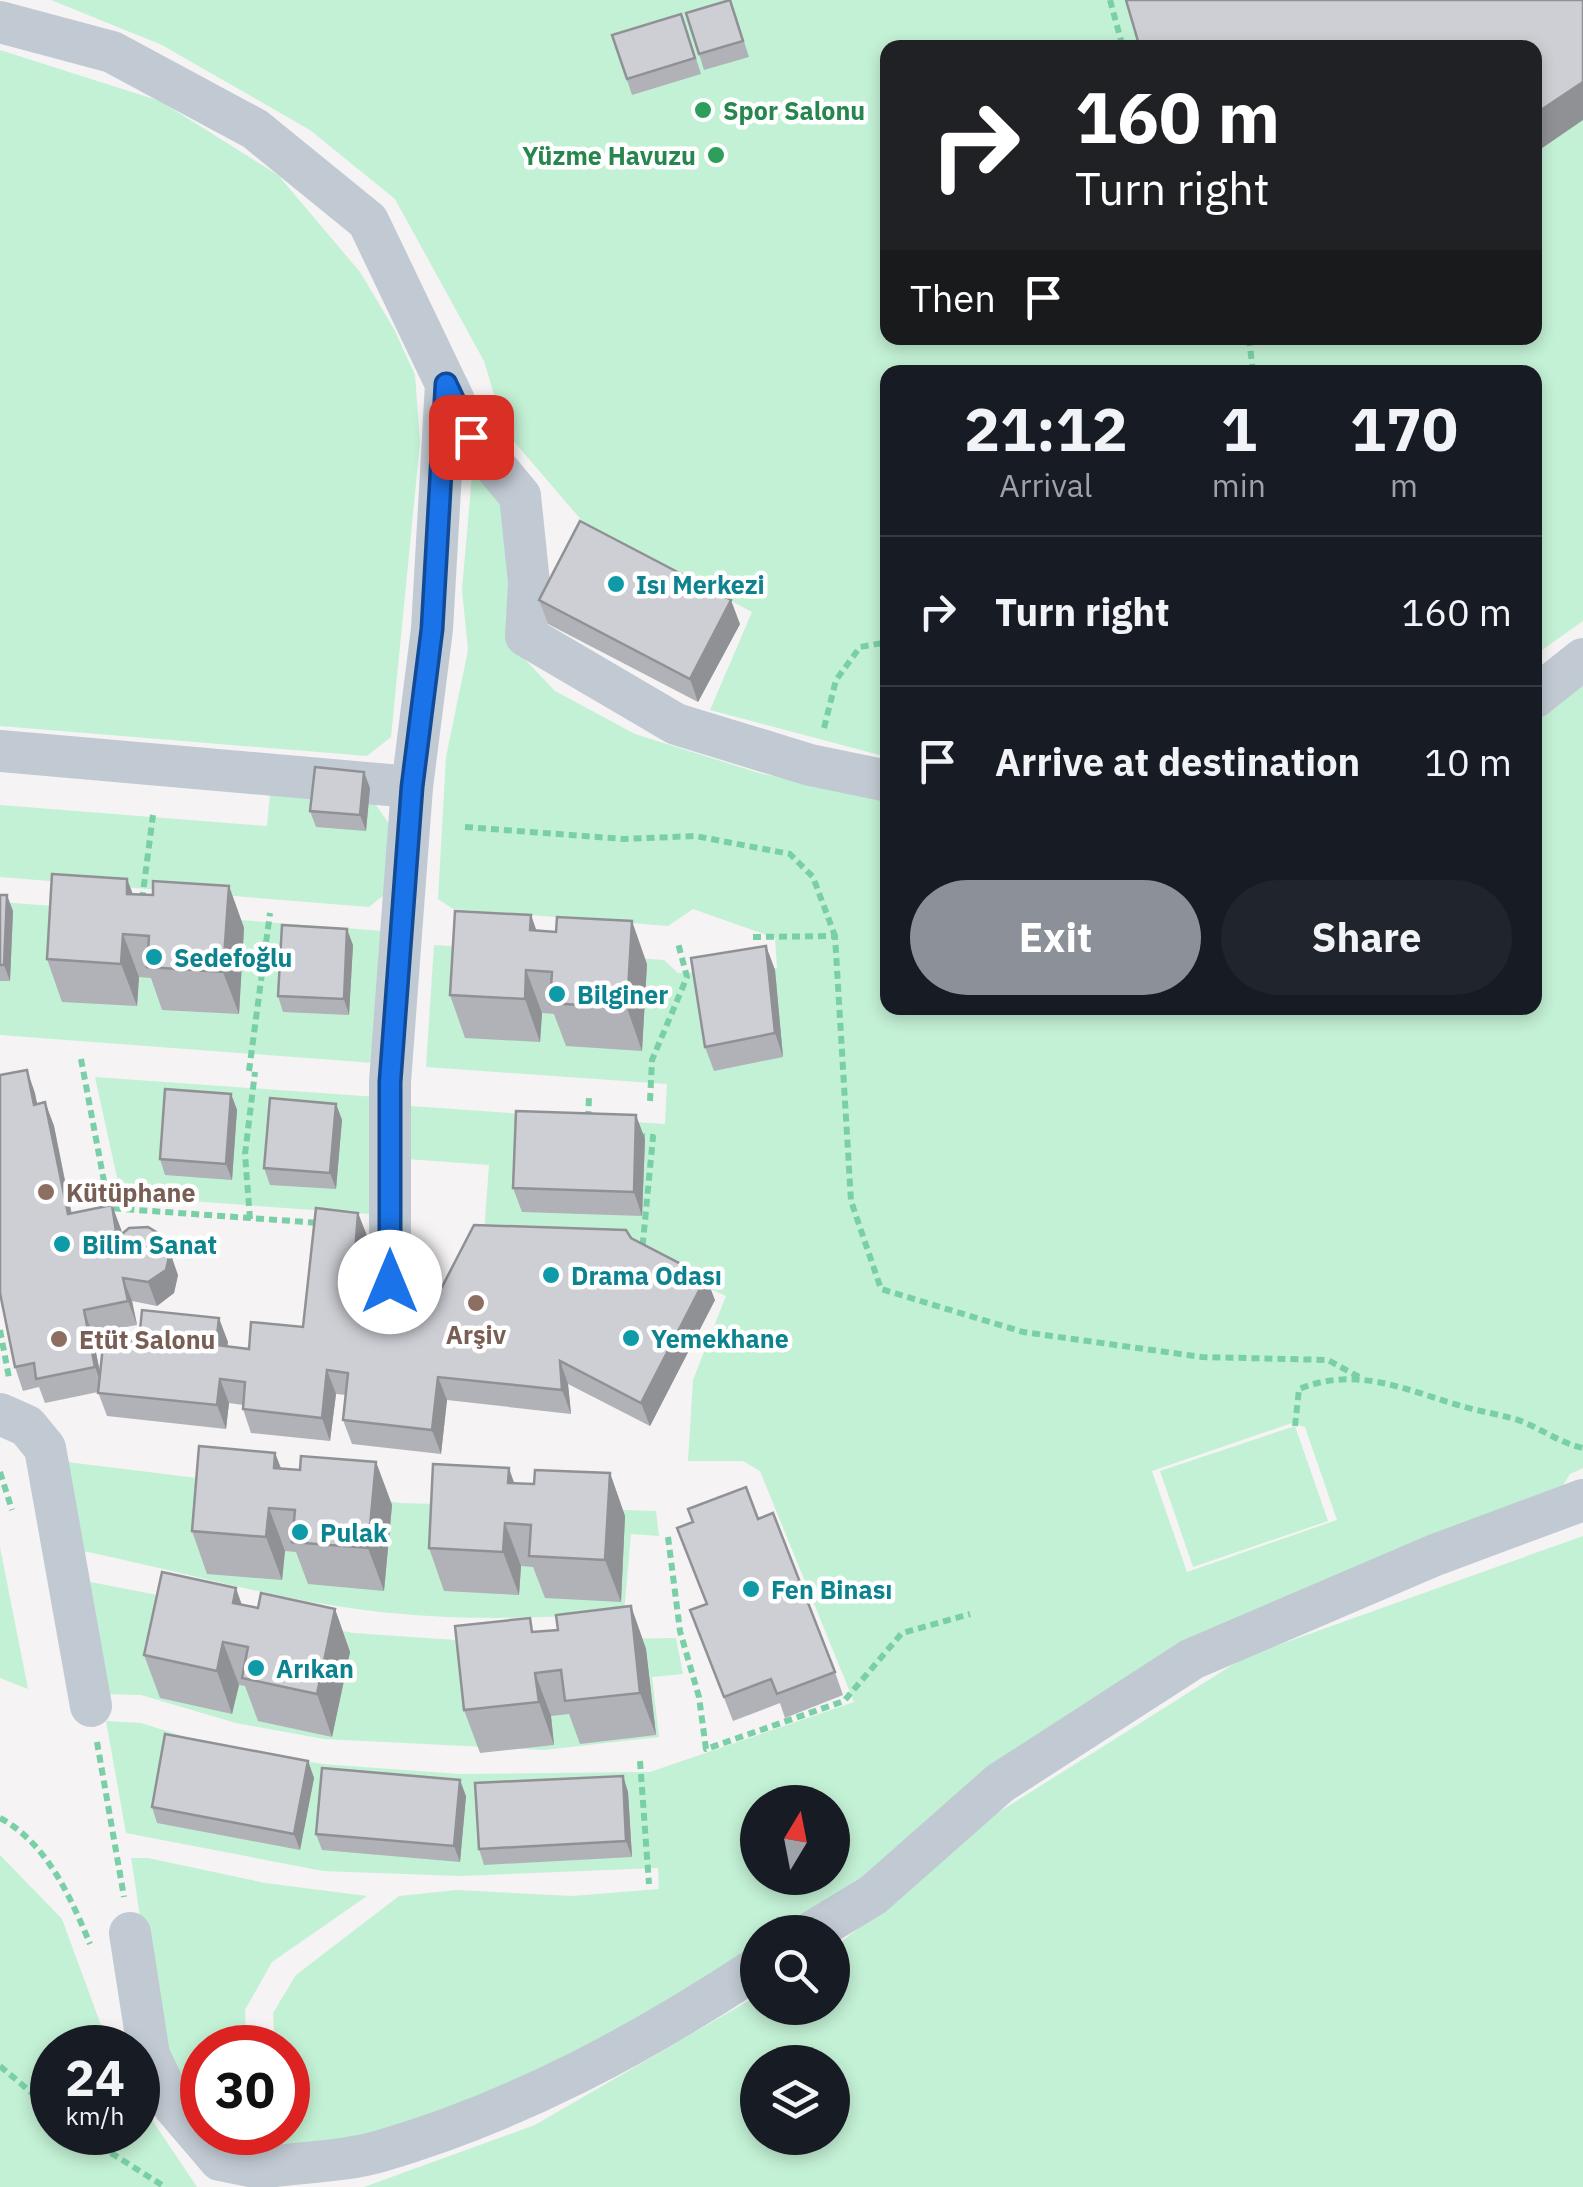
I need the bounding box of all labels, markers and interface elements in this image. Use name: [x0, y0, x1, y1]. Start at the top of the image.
text: 160 m: [1075, 71, 1280, 162]
icon: right: [910, 80, 1040, 210]
place label: Spor Salonu: [723, 94, 865, 127]
marker: Spor Salonu: [692, 99, 714, 121]
place label: Yüzme Havuzu: [522, 139, 696, 172]
marker: Yüzme Havuzu: [705, 144, 727, 166]
text: Turn right: [1075, 159, 1270, 217]
icon: arrive: [1016, 270, 1071, 325]
text: Then: [910, 273, 996, 322]
text: 21:12: [964, 389, 1128, 468]
text: 1: [1221, 389, 1257, 468]
text: 170: [1350, 389, 1458, 468]
pin: [429, 395, 514, 480]
icon: arrive: [444, 410, 499, 465]
text: Arrival: [999, 464, 1093, 506]
text: min: [1212, 464, 1266, 506]
text: m: [1390, 464, 1418, 506]
place label: Isı Merkezi: [636, 568, 765, 601]
marker: Isı Merkezi: [605, 573, 627, 595]
icon: right: [910, 584, 965, 639]
text: Turn right: [995, 587, 1170, 636]
text: 160 m: [1401, 587, 1512, 636]
icon: arrive: [910, 734, 965, 789]
text: Arrive at destination: [995, 737, 1360, 786]
text: 10 m: [1424, 737, 1512, 786]
button: Exit: [910, 880, 1201, 995]
button: Share: [1221, 880, 1512, 995]
place label: Sedefoğlu: [174, 941, 292, 974]
marker: Sedefoğlu: [143, 946, 165, 968]
place label: Bilginer: [577, 978, 668, 1011]
marker: Bilginer: [546, 983, 568, 1005]
place label: Kütüphane: [66, 1176, 196, 1209]
marker: Kütüphane: [35, 1181, 57, 1203]
place label: Bilim Sanat: [82, 1228, 217, 1261]
position arrow: [338, 1230, 442, 1334]
marker: Bilim Sanat: [51, 1233, 73, 1255]
place label: Drama Odası: [571, 1259, 722, 1292]
marker: Drama Odası: [540, 1264, 562, 1286]
marker: Arşiv: [465, 1292, 487, 1314]
place label: Arşiv: [446, 1318, 507, 1351]
place label: Yemekhane: [651, 1322, 789, 1355]
place label: Etüt Salonu: [79, 1323, 215, 1356]
marker: Yemekhane: [620, 1327, 642, 1349]
marker: Etüt Salonu: [48, 1328, 70, 1350]
place label: Pulak: [320, 1516, 388, 1549]
marker: Pulak: [289, 1521, 311, 1543]
place label: Fen Binası: [771, 1573, 892, 1606]
marker: Fen Binası: [740, 1578, 762, 1600]
place label: Arıkan: [276, 1652, 354, 1685]
marker: Arıkan: [245, 1657, 267, 1679]
north arrow: [740, 1785, 850, 1895]
map controls: [740, 1785, 850, 2155]
button: search: [740, 1915, 850, 2025]
speed limit sign: 30: [180, 2025, 310, 2155]
text: 24: [65, 2045, 125, 2110]
button: layers: [740, 2045, 850, 2155]
text: km/h: [66, 2099, 124, 2132]

